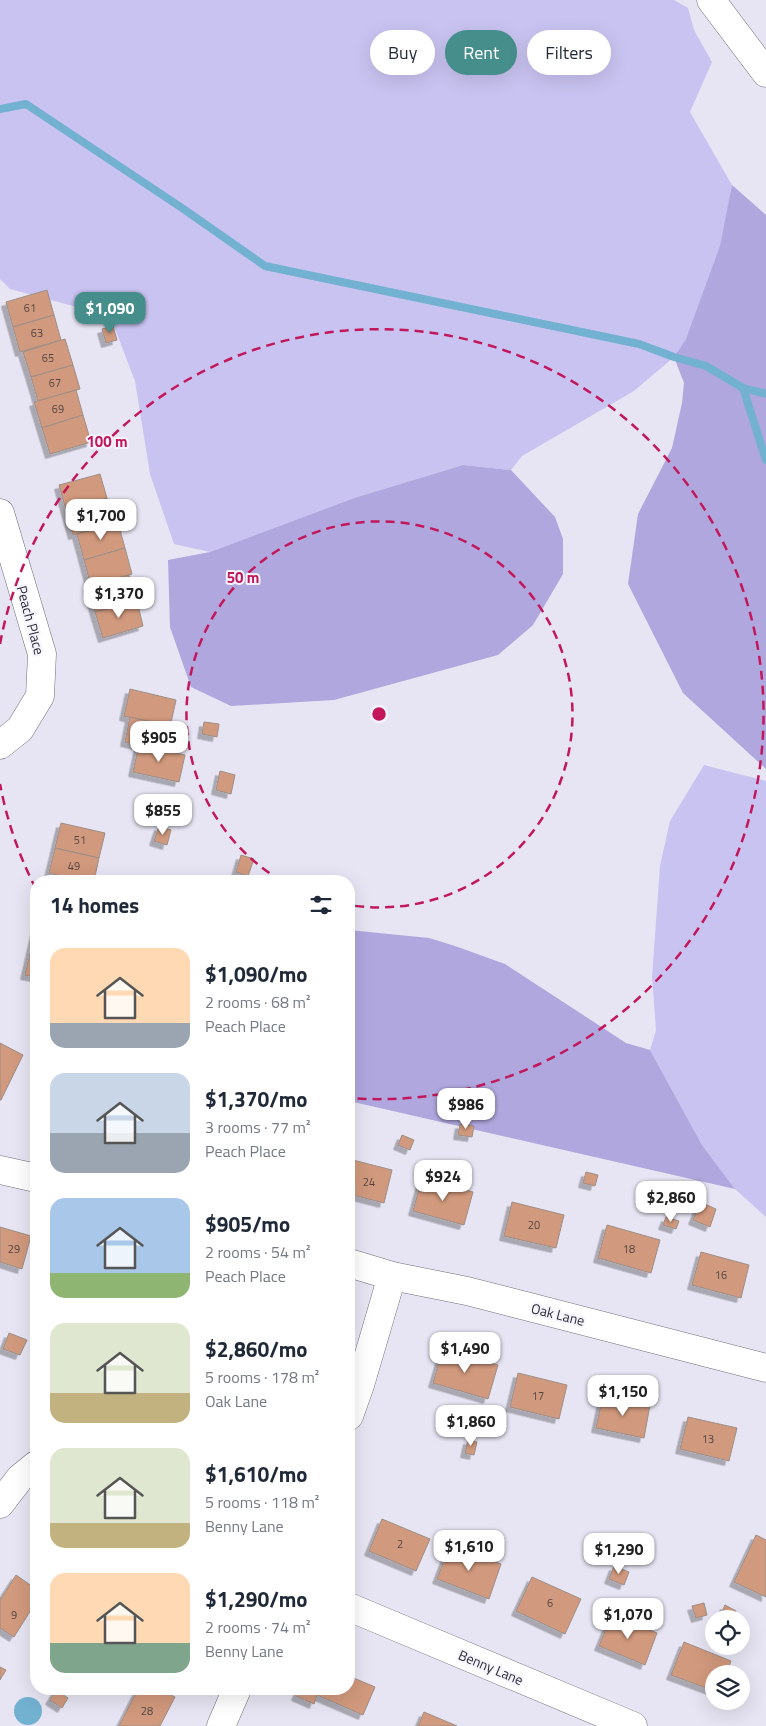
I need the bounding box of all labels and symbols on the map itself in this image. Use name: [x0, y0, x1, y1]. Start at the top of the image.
pin: $1,090: [69, 292, 151, 334]
house number: 61: [24, 300, 36, 316]
house number: 63: [31, 325, 43, 341]
house number: 65: [42, 350, 54, 366]
house number: 67: [49, 375, 61, 391]
house number: 69: [52, 401, 64, 417]
text: 100 m: [86, 430, 128, 453]
pin: $1,700: [60, 498, 142, 541]
text: 50 m: [227, 566, 259, 589]
pin: $1,370: [78, 576, 160, 619]
street label: Peach Place: [12, 583, 50, 657]
centre of rings: [370, 705, 388, 723]
pin: $905: [129, 720, 189, 763]
pin: $855: [133, 794, 193, 836]
house number: 51: [74, 832, 86, 848]
house number: 49: [68, 858, 80, 874]
pin: $986: [436, 1088, 496, 1130]
pin: $924: [413, 1160, 473, 1202]
house number: 24: [363, 1174, 375, 1190]
pin: $2,860: [630, 1180, 712, 1223]
house number: 20: [528, 1217, 540, 1233]
house number: 29: [8, 1241, 20, 1257]
house number: 18: [623, 1241, 635, 1257]
house number: 16: [715, 1267, 727, 1283]
street label: Oak Lane: [529, 1297, 587, 1331]
pin: $1,490: [424, 1332, 506, 1374]
pin: $1,150: [582, 1374, 664, 1417]
house number: 17: [532, 1388, 544, 1404]
pin: $1,860: [430, 1404, 512, 1447]
house number: 13: [702, 1431, 714, 1447]
pin: $1,610: [428, 1530, 510, 1572]
pin: $1,290: [578, 1532, 660, 1575]
house number: 2: [397, 1536, 403, 1552]
house number: 6: [547, 1595, 553, 1611]
pin: $1,070: [587, 1598, 669, 1640]
house number: 9: [11, 1607, 17, 1623]
street label: Benny Lane: [455, 1644, 527, 1690]
house number: 28: [141, 1703, 153, 1719]

